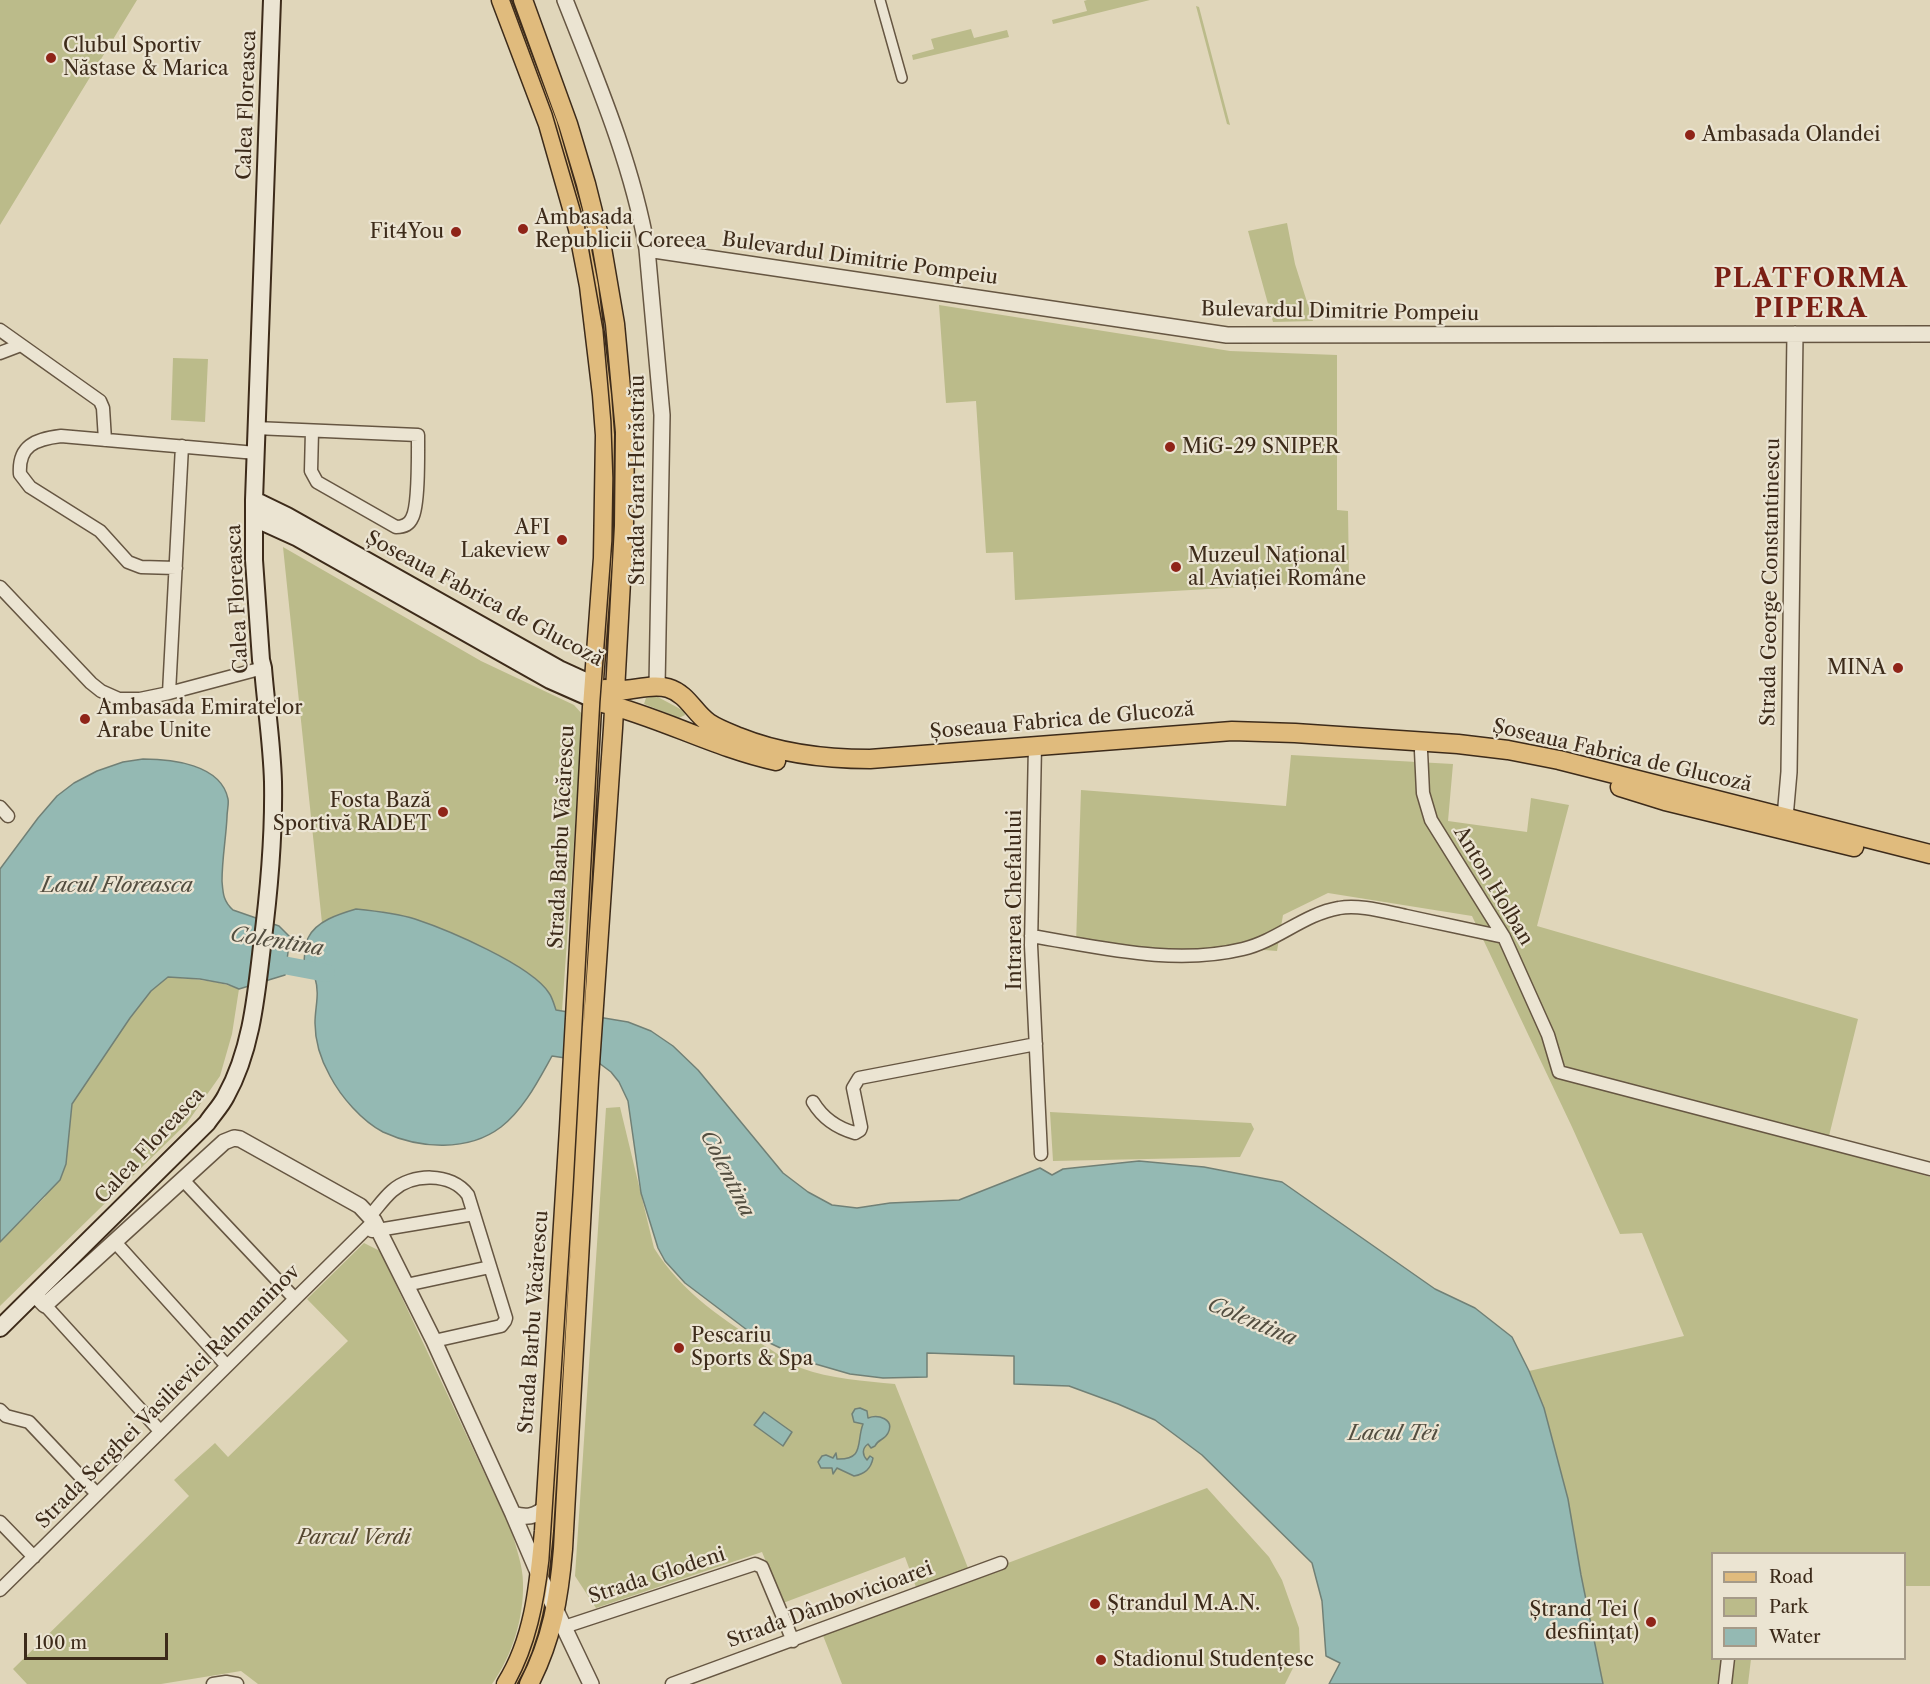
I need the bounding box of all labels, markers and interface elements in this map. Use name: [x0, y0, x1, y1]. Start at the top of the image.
street label: Calea Floreasca: [232, 30, 262, 180]
place label: Clubul Sportiv Năstase & Marica: [63, 34, 229, 81]
marker: Clubul Sportiv Năstase & Marica: [44, 51, 58, 65]
place label: Ambasada Olandei: [1702, 123, 1880, 147]
marker: Ambasada Olandei: [1683, 128, 1697, 142]
place label: Ambasada Republicii Coreea: [535, 206, 706, 253]
place label: Fit4You: [370, 220, 444, 244]
marker: Ambasada Republicii Coreea: [516, 222, 530, 236]
marker: Fit4You: [449, 225, 463, 239]
street label: Bulevardul Dimitrie Pompeiu: [720, 228, 1000, 290]
district label: PLATFORMA PIPERA: [1714, 263, 1908, 324]
street label: Bulevardul Dimitrie Pompeiu: [1201, 298, 1479, 326]
street label: Strada Gara Herăstrău: [626, 375, 650, 585]
place label: MiG-29 SNIPER: [1182, 435, 1339, 459]
street label: Strada George Constantinescu: [1756, 438, 1786, 726]
marker: MiG-29 SNIPER: [1163, 440, 1177, 454]
place label: AFI Lakeview: [460, 516, 550, 563]
street label: Calea Floreasca: [222, 524, 254, 674]
street label: Șoseaua Fabrica de Glucoză: [361, 526, 607, 672]
marker: AFI Lakeview: [555, 533, 569, 547]
place label: Muzeul Național al Aviației Române: [1188, 544, 1366, 591]
marker: Muzeul Național al Aviației Române: [1169, 560, 1183, 574]
place label: MINA: [1827, 656, 1886, 680]
marker: MINA: [1891, 661, 1905, 675]
place label: Ambasada Emiratelor Arabe Unite: [97, 696, 303, 743]
street label: Șoseaua Fabrica de Glucoză: [929, 697, 1195, 745]
marker: Ambasada Emiratelor Arabe Unite: [78, 712, 92, 726]
street label: Șoseaua Fabrica de Glucoză: [1490, 714, 1754, 798]
street label: Strada Barbu Văcărescu: [544, 725, 580, 949]
place label: Fosta Bază Sportivă RADET: [273, 789, 431, 836]
marker: Fosta Bază Sportivă RADET: [436, 805, 450, 819]
street label: Intrarea Chefalului: [1003, 810, 1027, 990]
street label: Anton Holban: [1448, 822, 1538, 950]
water label: Lacul Floreasca: [41, 873, 193, 899]
water label: Colentina: [228, 922, 326, 962]
street label: Calea Floreasca: [90, 1083, 210, 1209]
water label: Colentina: [694, 1126, 760, 1222]
street label: Strada Barbu Văcărescu: [514, 1209, 554, 1435]
street label: Strada Serghei Vasilievici Rahmaninov: [31, 1260, 305, 1534]
water label: Colentina: [1204, 1292, 1300, 1352]
place label: Pescariu Sports & Spa: [691, 1324, 813, 1371]
marker: Pescariu Sports & Spa: [672, 1341, 686, 1355]
water label: Lacul Tei: [1348, 1421, 1438, 1447]
park label: Parcul Verdi: [297, 1526, 411, 1550]
street label: Strada Glodeni: [586, 1543, 728, 1609]
legend: [1711, 1552, 1906, 1660]
street label: Strada Dâmbovicioarei: [724, 1557, 936, 1653]
text: Road: [1769, 1566, 1814, 1588]
place label: Ștrandul M.A.N.: [1107, 1592, 1260, 1616]
text: Park: [1769, 1596, 1808, 1618]
marker: Ștrandul M.A.N.: [1088, 1597, 1102, 1611]
place label: Ștrand Tei ( desființat): [1529, 1598, 1639, 1645]
marker: Ștrand Tei ( desființat): [1644, 1615, 1658, 1629]
scale bar: [27, 1621, 171, 1659]
text: Water: [1769, 1626, 1821, 1648]
text: 100 m: [35, 1632, 87, 1654]
place label: Stadionul Studențesc: [1113, 1648, 1314, 1672]
marker: Stadionul Studențesc: [1094, 1653, 1108, 1667]

